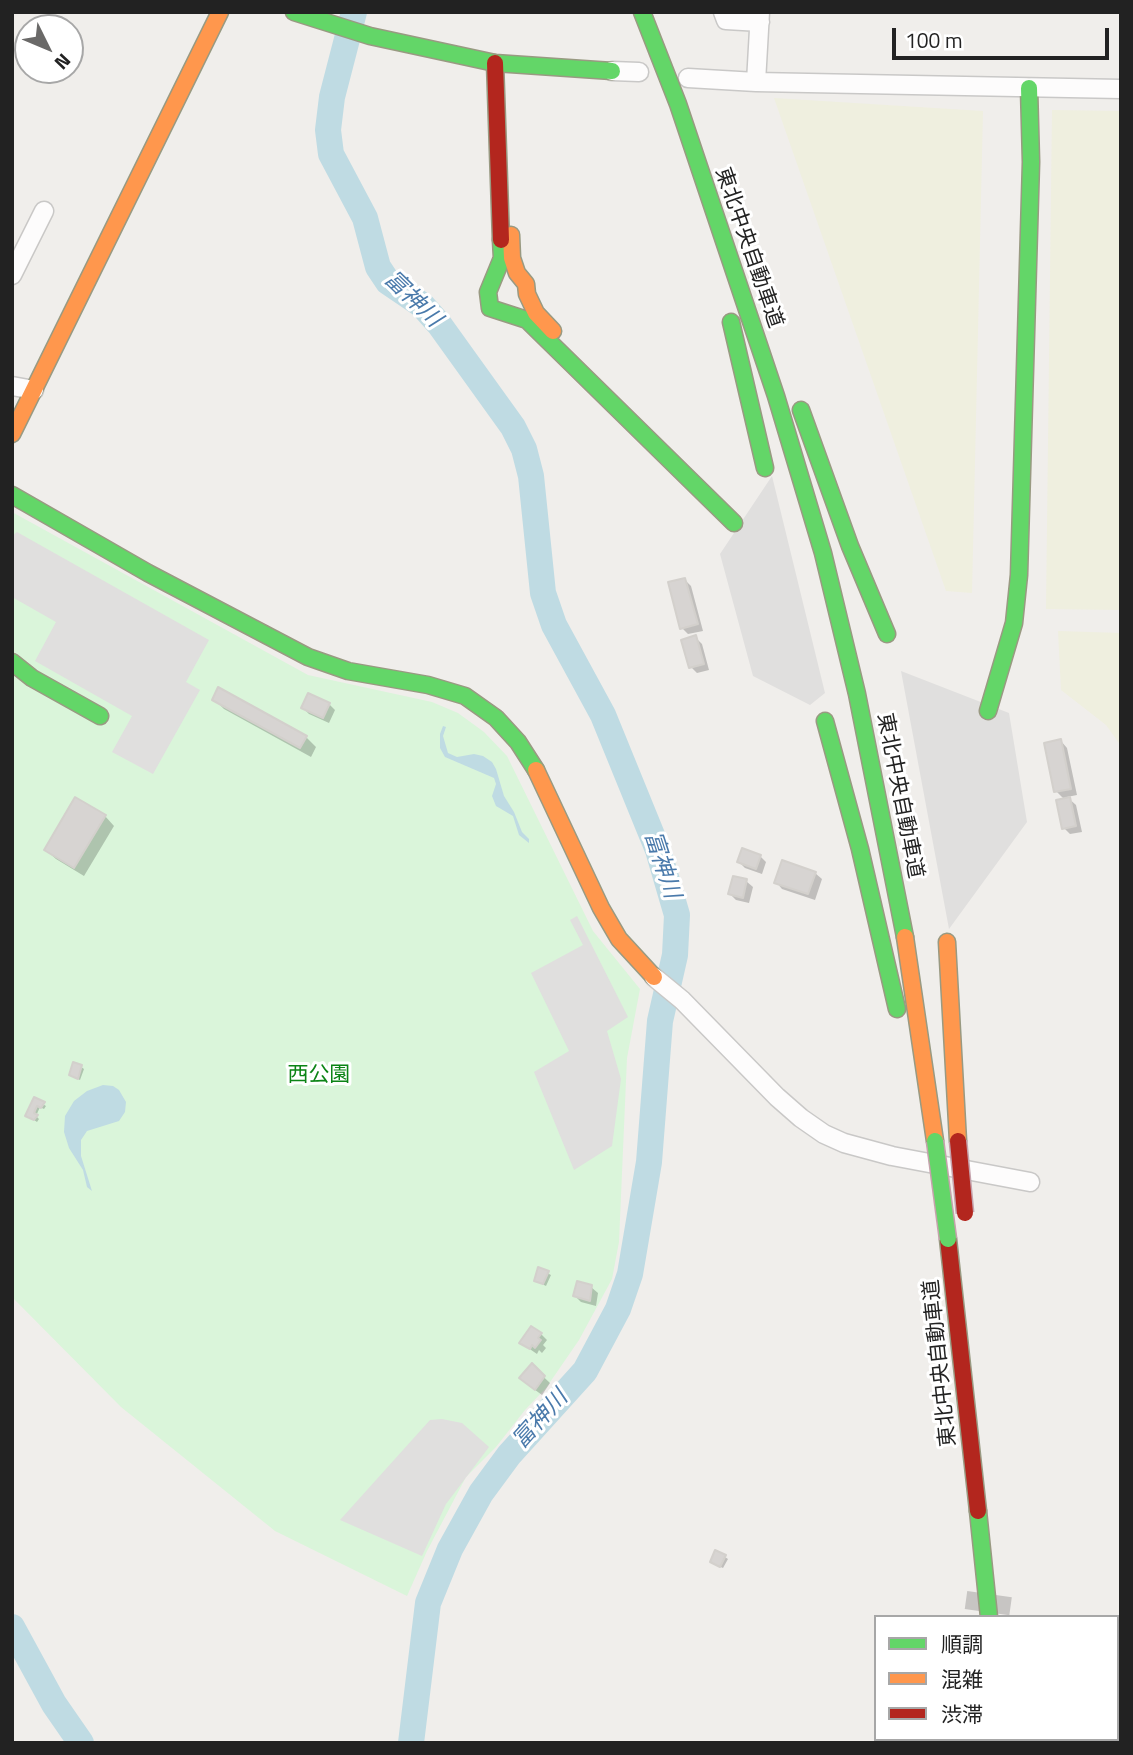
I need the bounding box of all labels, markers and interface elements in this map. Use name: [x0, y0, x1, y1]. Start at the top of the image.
north arrow: [14, 14, 84, 84]
scale bar: [895, 14, 1112, 58]
text: 100 m: [905, 24, 962, 56]
text: N: [48, 48, 78, 77]
street label: 東北中央自動車道: [709, 164, 787, 332]
water label: 富神川: [378, 266, 446, 334]
street label: 東北中央自動車道: [871, 711, 927, 881]
water label: 富神川: [637, 828, 685, 902]
park label: 西公園: [288, 1063, 350, 1089]
street label: 東北中央自動車道: [920, 1278, 962, 1448]
water label: 富神川: [508, 1385, 574, 1455]
legend: [874, 1615, 1119, 1741]
text: 順調: [941, 1628, 983, 1660]
text: 混雑: [941, 1663, 983, 1695]
text: 渋滞: [941, 1698, 983, 1730]

